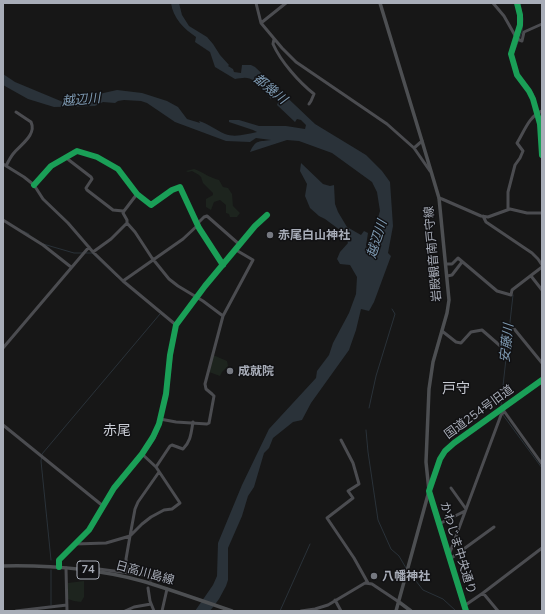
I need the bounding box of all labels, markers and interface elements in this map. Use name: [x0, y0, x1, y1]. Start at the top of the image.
water label: 都幾川: [250, 71, 290, 107]
water label: 越辺川: [61, 91, 101, 109]
street label: 岩殿観音南戸守線: [422, 206, 444, 302]
water label: 越辺川: [364, 218, 390, 260]
place label: 赤尾白山神社: [278, 228, 350, 242]
marker: 赤尾白山神社: [265, 230, 275, 240]
water label: 安藤川: [497, 323, 517, 363]
place label: 成就院: [238, 364, 274, 378]
marker: 成就院: [225, 366, 235, 376]
district label: 戸守: [442, 381, 470, 397]
street label: 国道254号旧道: [442, 382, 516, 442]
district label: 赤尾: [103, 423, 131, 439]
street label: かわじま中央通り: [437, 500, 479, 596]
street label: 日高川島線: [114, 558, 176, 588]
road number: 74: [77, 561, 99, 579]
place label: 八幡神社: [382, 569, 430, 583]
marker: 八幡神社: [369, 571, 379, 581]

